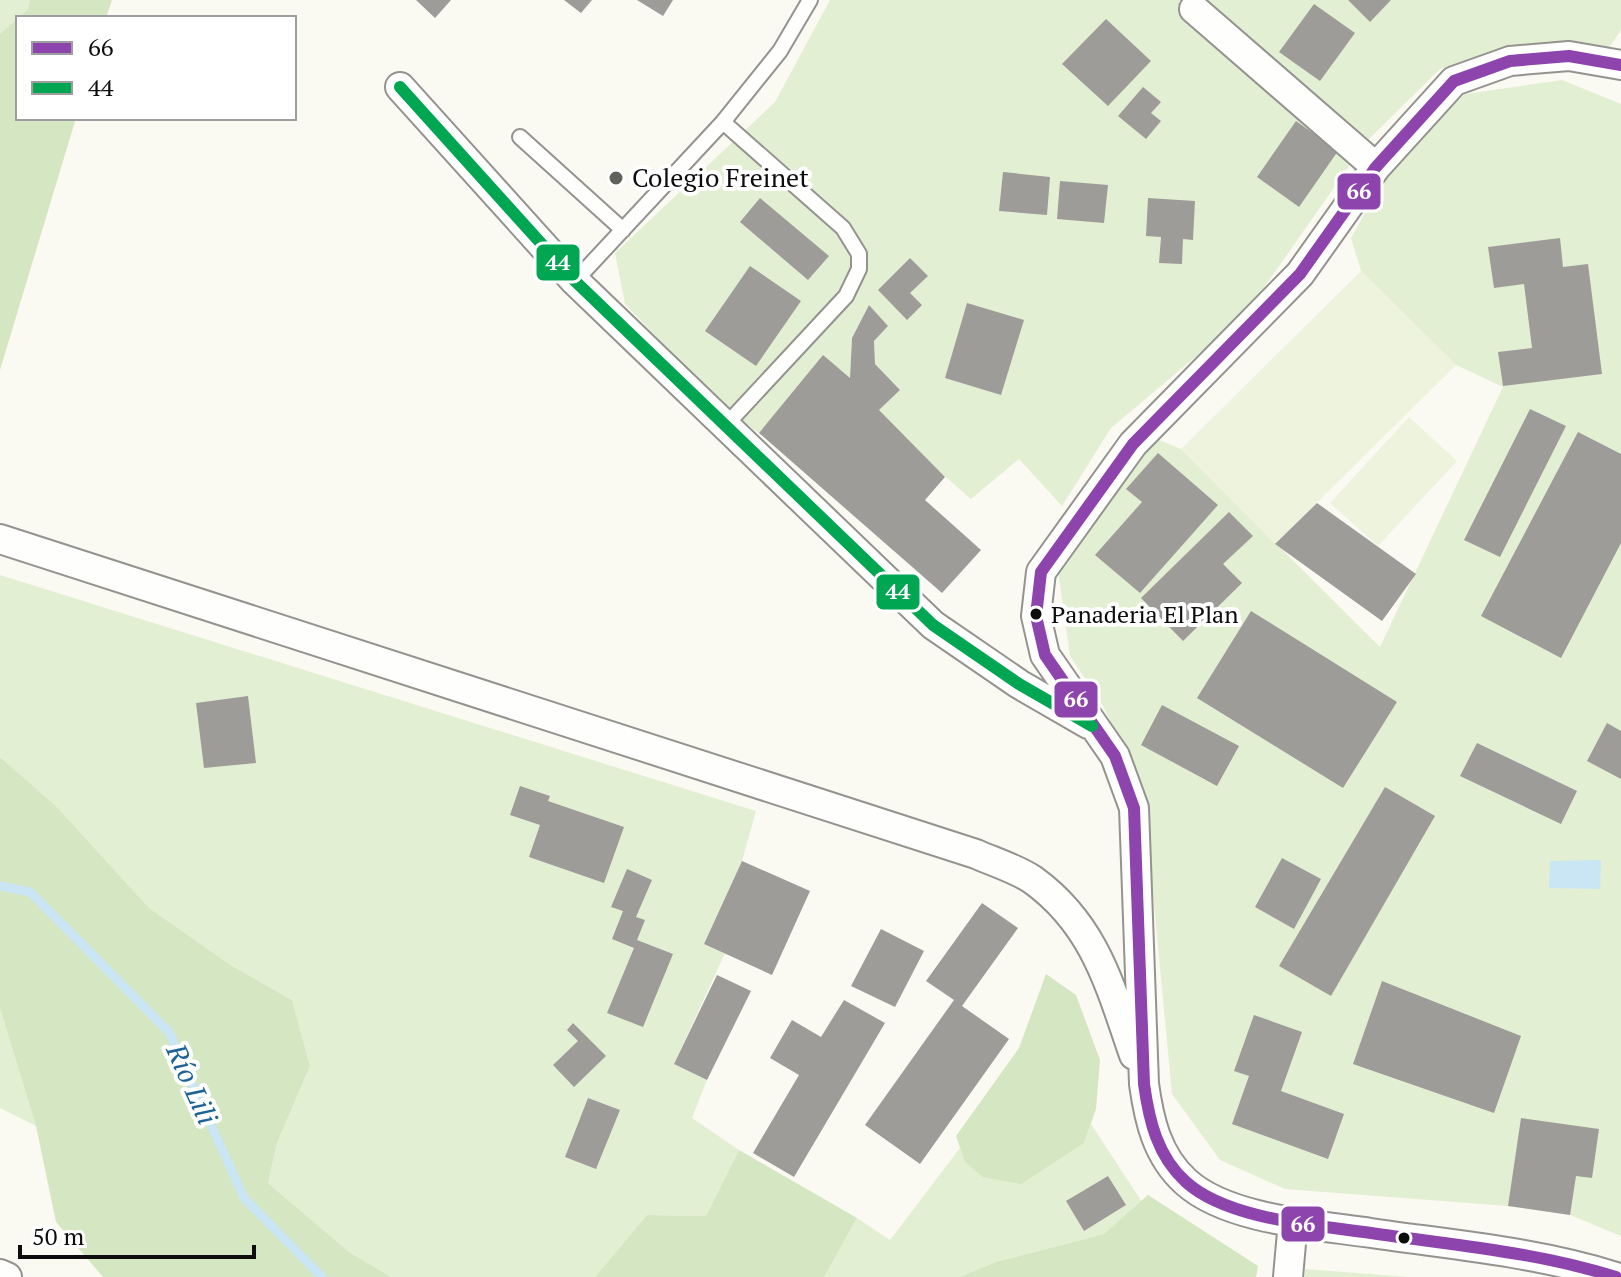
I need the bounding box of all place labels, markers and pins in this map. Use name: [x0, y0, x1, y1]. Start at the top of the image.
place label: Colegio Freinet: [632, 160, 809, 194]
marker: Colegio Freinet: [607, 169, 625, 187]
place label: Panaderia El Plan: [1051, 598, 1239, 630]
marker: Panaderia El Plan: [1028, 606, 1044, 622]
unlabelled marker: [1396, 1230, 1412, 1246]

